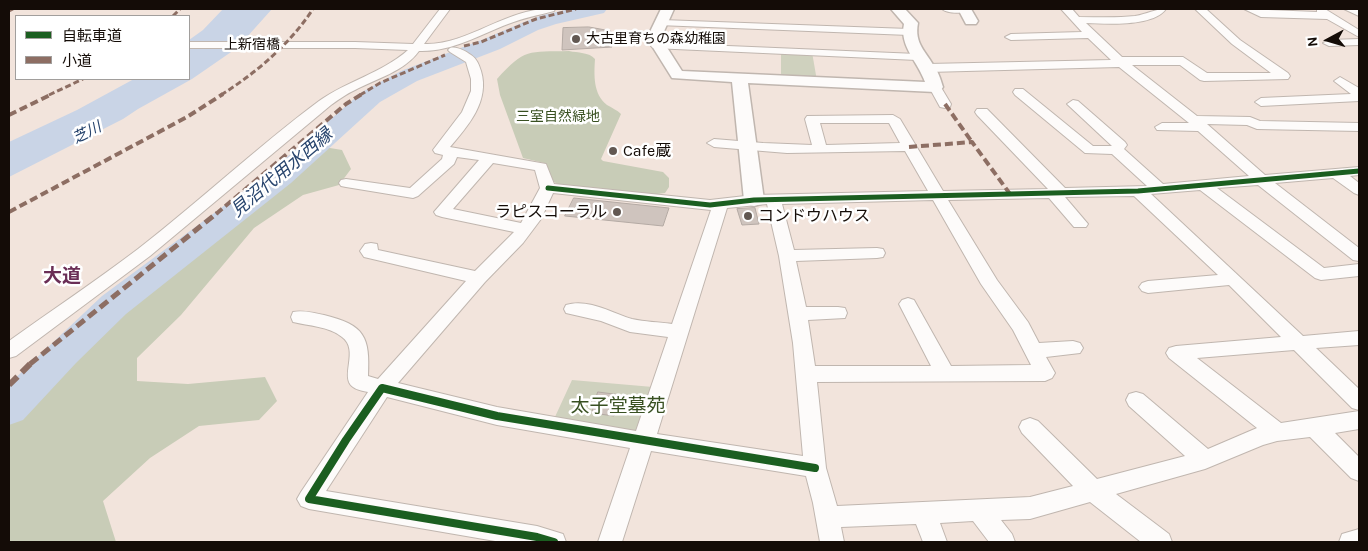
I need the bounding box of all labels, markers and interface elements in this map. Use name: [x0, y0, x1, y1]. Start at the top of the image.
legend: [15, 15, 190, 80]
north arrow: [1303, 15, 1353, 65]
text: 自転車道: [62, 27, 122, 45]
place label: 大古里育ちの森幼稚園: [586, 31, 726, 47]
marker: 大古里育ちの森幼稚園: [570, 33, 582, 45]
text: N: [1304, 36, 1322, 48]
street label: 上新宿橋: [224, 37, 280, 53]
text: 小道: [62, 52, 92, 70]
park label: 三室自然緑地: [516, 109, 600, 125]
water label: 芝川: [70, 118, 104, 148]
water label: 見沼代用水西縁: [227, 124, 337, 222]
place label: Cafe蔵: [623, 141, 671, 161]
marker: Cafe蔵: [607, 145, 619, 157]
place label: ラピスコーラル: [495, 202, 607, 222]
marker: ラピスコーラル: [611, 206, 623, 218]
place label: コンドウハウス: [758, 206, 870, 226]
marker: コンドウハウス: [742, 210, 754, 222]
district label: 大道: [43, 266, 81, 288]
park label: 太子堂墓苑: [571, 396, 665, 418]

